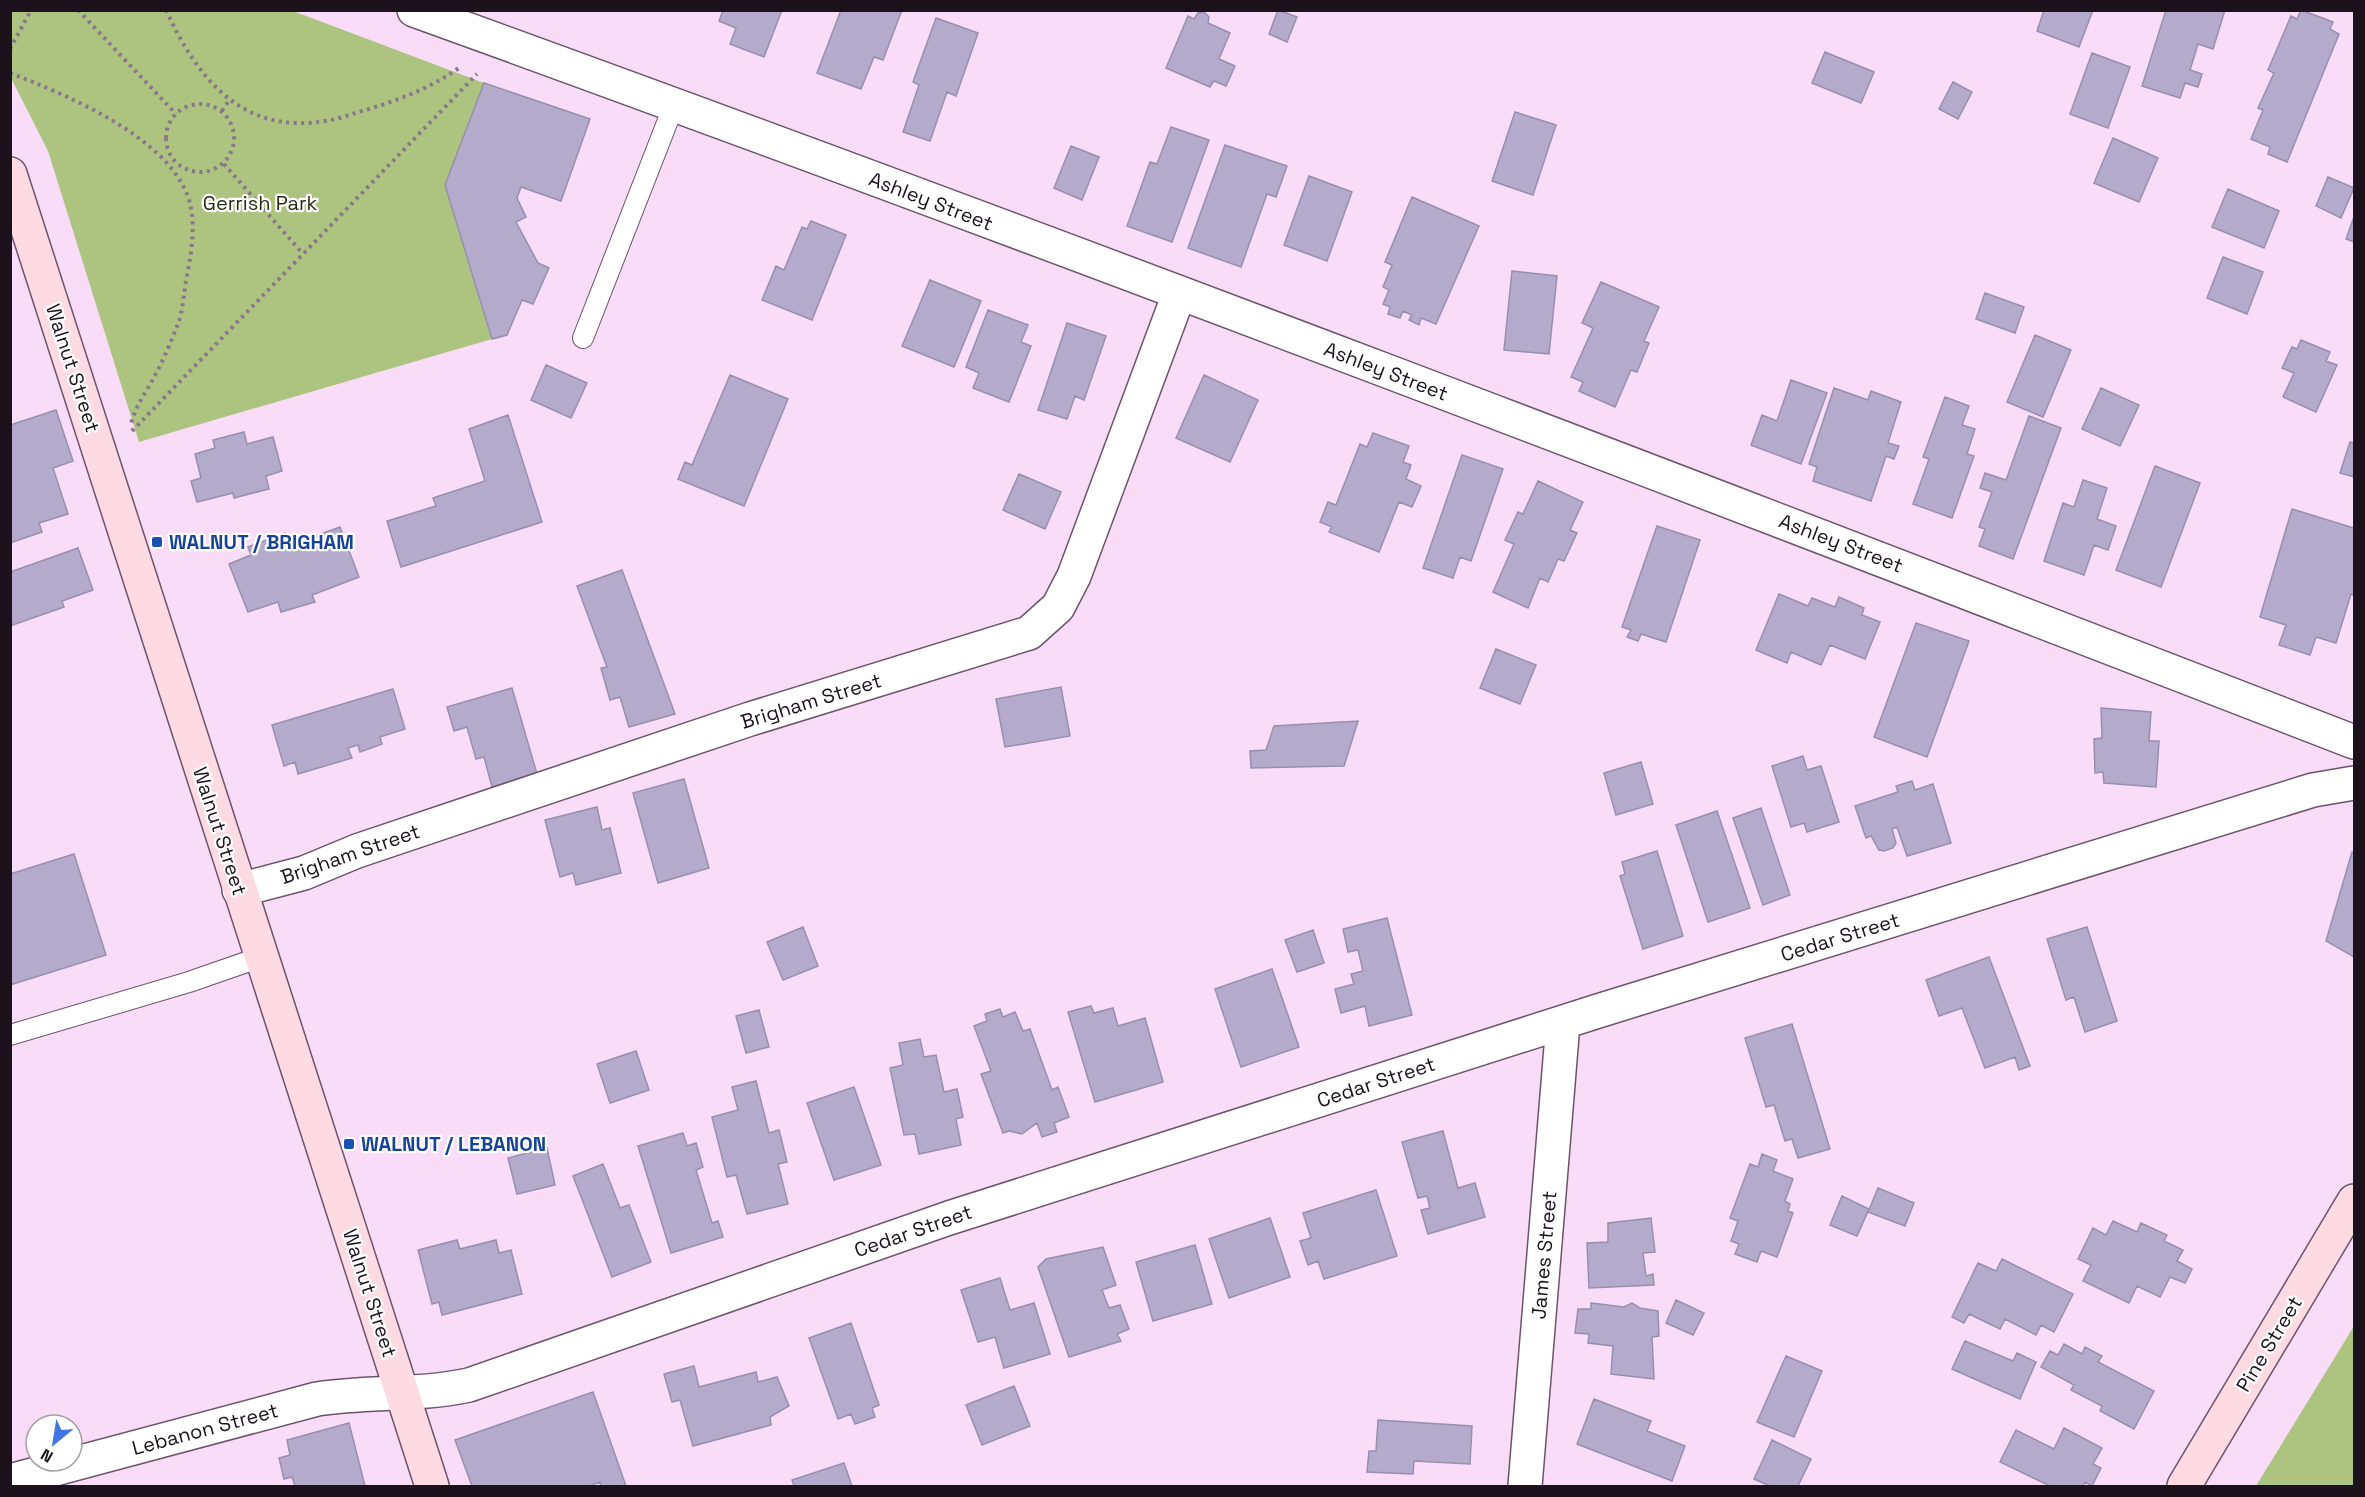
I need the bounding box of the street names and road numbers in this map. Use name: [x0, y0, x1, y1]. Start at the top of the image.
street label: Ashley Street: [865, 165, 997, 237]
street label: Walnut Street: [40, 300, 106, 436]
street label: Ashley Street: [1320, 335, 1452, 407]
street label: Ashley Street: [1775, 507, 1907, 579]
street label: Brigham Street: [738, 667, 884, 735]
street label: Walnut Street: [187, 763, 253, 899]
street label: Brigham Street: [277, 818, 423, 890]
street label: Cedar Street: [1777, 907, 1903, 967]
street label: Cedar Street: [1314, 1051, 1438, 1113]
street label: James Street: [1525, 1190, 1563, 1320]
street label: Cedar Street: [851, 1199, 975, 1263]
street label: Walnut Street: [337, 1225, 403, 1361]
street label: Pine Street: [2230, 1291, 2308, 1397]
street label: Lebanon Street: [129, 1397, 281, 1461]

